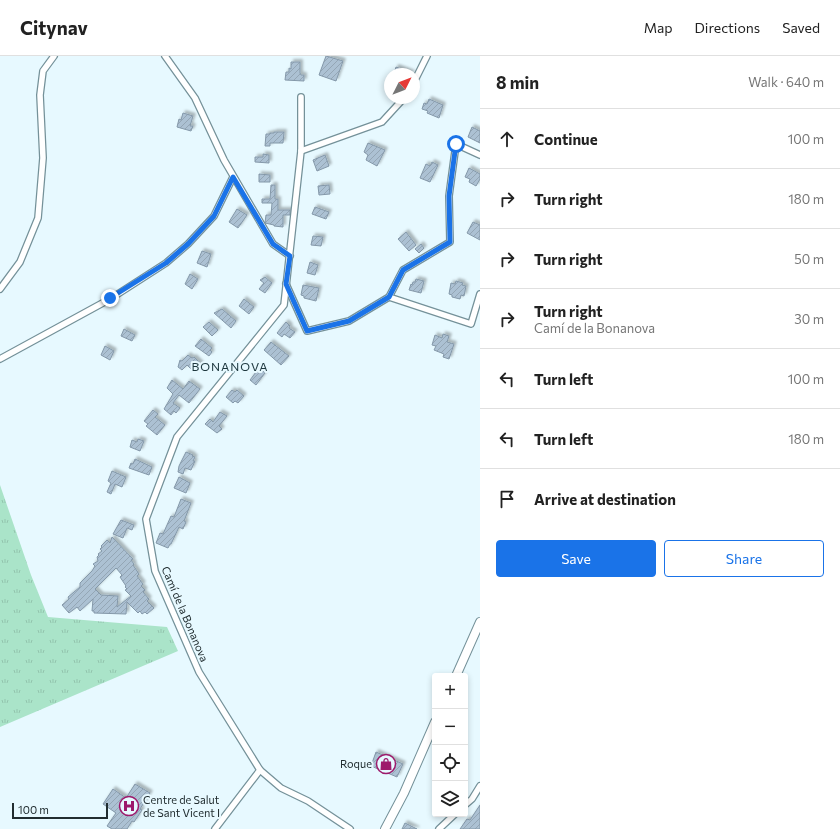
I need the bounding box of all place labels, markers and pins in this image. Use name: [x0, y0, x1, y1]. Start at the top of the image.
shop icon: Roque: [375, 753, 397, 775]
place label: Roque: [340, 757, 372, 770]
place label: Centre de Salut de Sant Vicent I: [143, 793, 220, 819]
hospital icon: Centre de Salut de Sant Vicent I: [118, 795, 140, 817]

